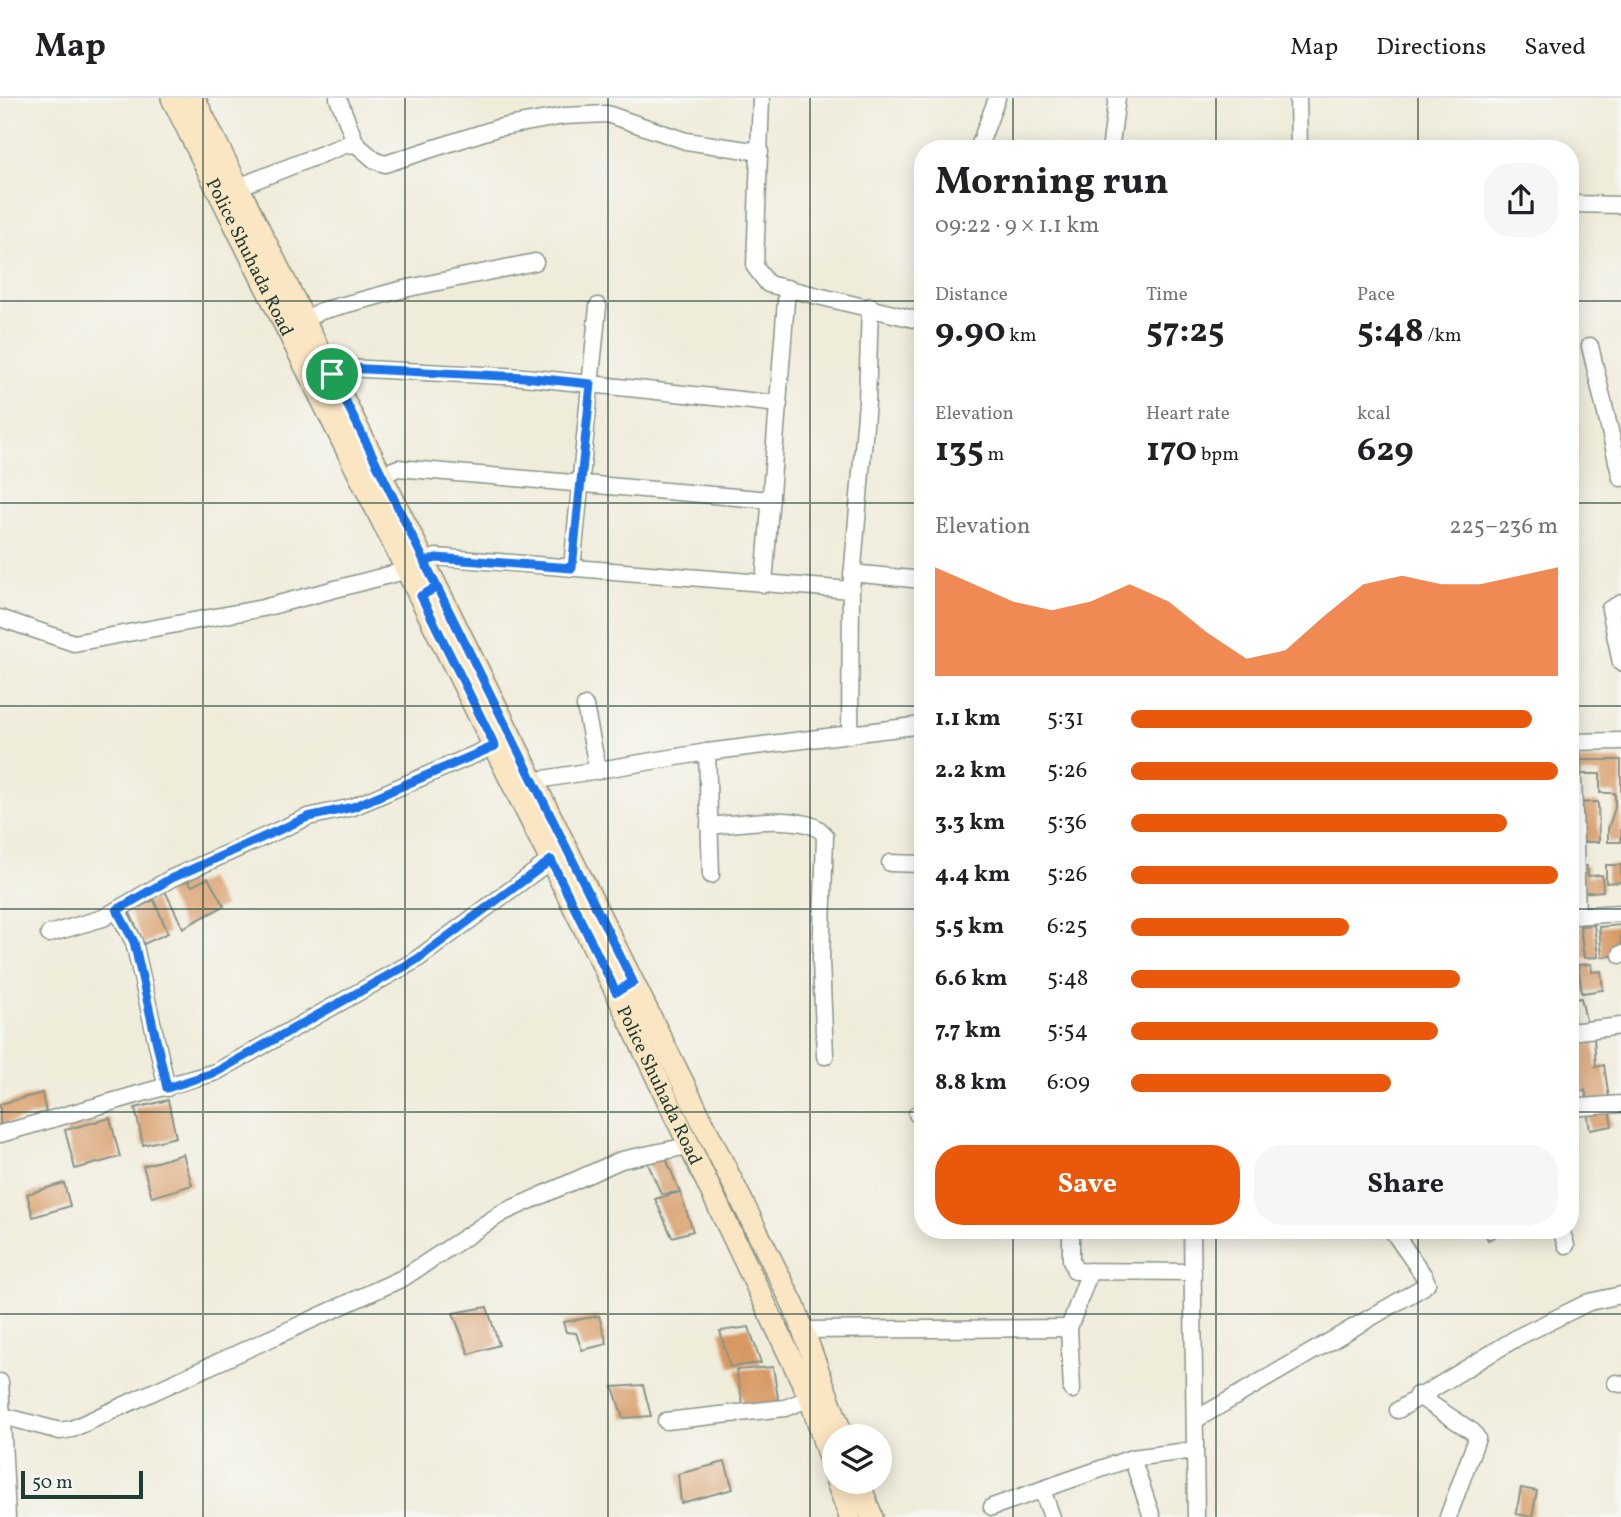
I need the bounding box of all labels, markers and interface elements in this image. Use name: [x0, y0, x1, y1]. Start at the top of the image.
text: Map: [35, 25, 106, 71]
text: Map: [1290, 31, 1338, 65]
text: Directions: [1376, 31, 1486, 65]
text: Saved: [1524, 31, 1586, 65]
text: Morning run: [935, 157, 1169, 210]
button: share: [1484, 163, 1558, 237]
street label: Police Shuhada Road: [199, 174, 299, 341]
text: 09:22 · 9 × 1.1 km: [935, 210, 1099, 242]
text: Distance: [935, 282, 1008, 308]
text: Time: [1146, 282, 1188, 308]
text: Pace: [1357, 282, 1395, 308]
text: 9.90: [935, 308, 1005, 356]
text: 57:25: [1146, 308, 1225, 356]
text: 5:48: [1357, 308, 1424, 356]
text: km: [1005, 323, 1036, 349]
text: /km: [1424, 323, 1462, 349]
pin: [302, 344, 362, 404]
icon: arrive: [313, 355, 351, 393]
text: Elevation: [935, 401, 1014, 427]
text: Heart rate: [1146, 401, 1230, 427]
text: kcal: [1357, 401, 1391, 427]
text: 135: [935, 427, 984, 475]
text: 170: [1146, 427, 1197, 475]
text: 629: [1357, 427, 1414, 475]
text: m: [984, 442, 1004, 468]
text: bpm: [1197, 442, 1239, 468]
text: Elevation: [935, 511, 1031, 543]
text: 225–236 m: [1449, 511, 1558, 543]
text: 1.1 km: [935, 703, 1001, 735]
text: 5:31: [1047, 703, 1084, 735]
text: 2.2 km: [935, 755, 1006, 787]
text: 5:26: [1047, 755, 1087, 787]
text: 3.3 km: [935, 807, 1005, 839]
text: 5:36: [1047, 807, 1087, 839]
text: 4.4 km: [935, 859, 1010, 891]
text: 5:26: [1047, 859, 1087, 891]
text: 5.5 km: [935, 911, 1004, 943]
text: 6:25: [1047, 911, 1087, 943]
text: 6.6 km: [935, 963, 1008, 995]
text: 5:48: [1047, 963, 1088, 995]
street label: Police Shuhada Road: [609, 1002, 708, 1170]
text: 7.7 km: [935, 1015, 1001, 1047]
text: 5:54: [1047, 1015, 1088, 1047]
text: 8.8 km: [935, 1067, 1007, 1099]
text: 6:09: [1047, 1067, 1090, 1099]
button: Save: [935, 1145, 1240, 1225]
button: Share: [1254, 1145, 1558, 1225]
map controls: [822, 1424, 892, 1494]
button: layers: [822, 1424, 892, 1494]
scale bar: [21, 1468, 144, 1500]
text: 50 m: [32, 1470, 73, 1496]

